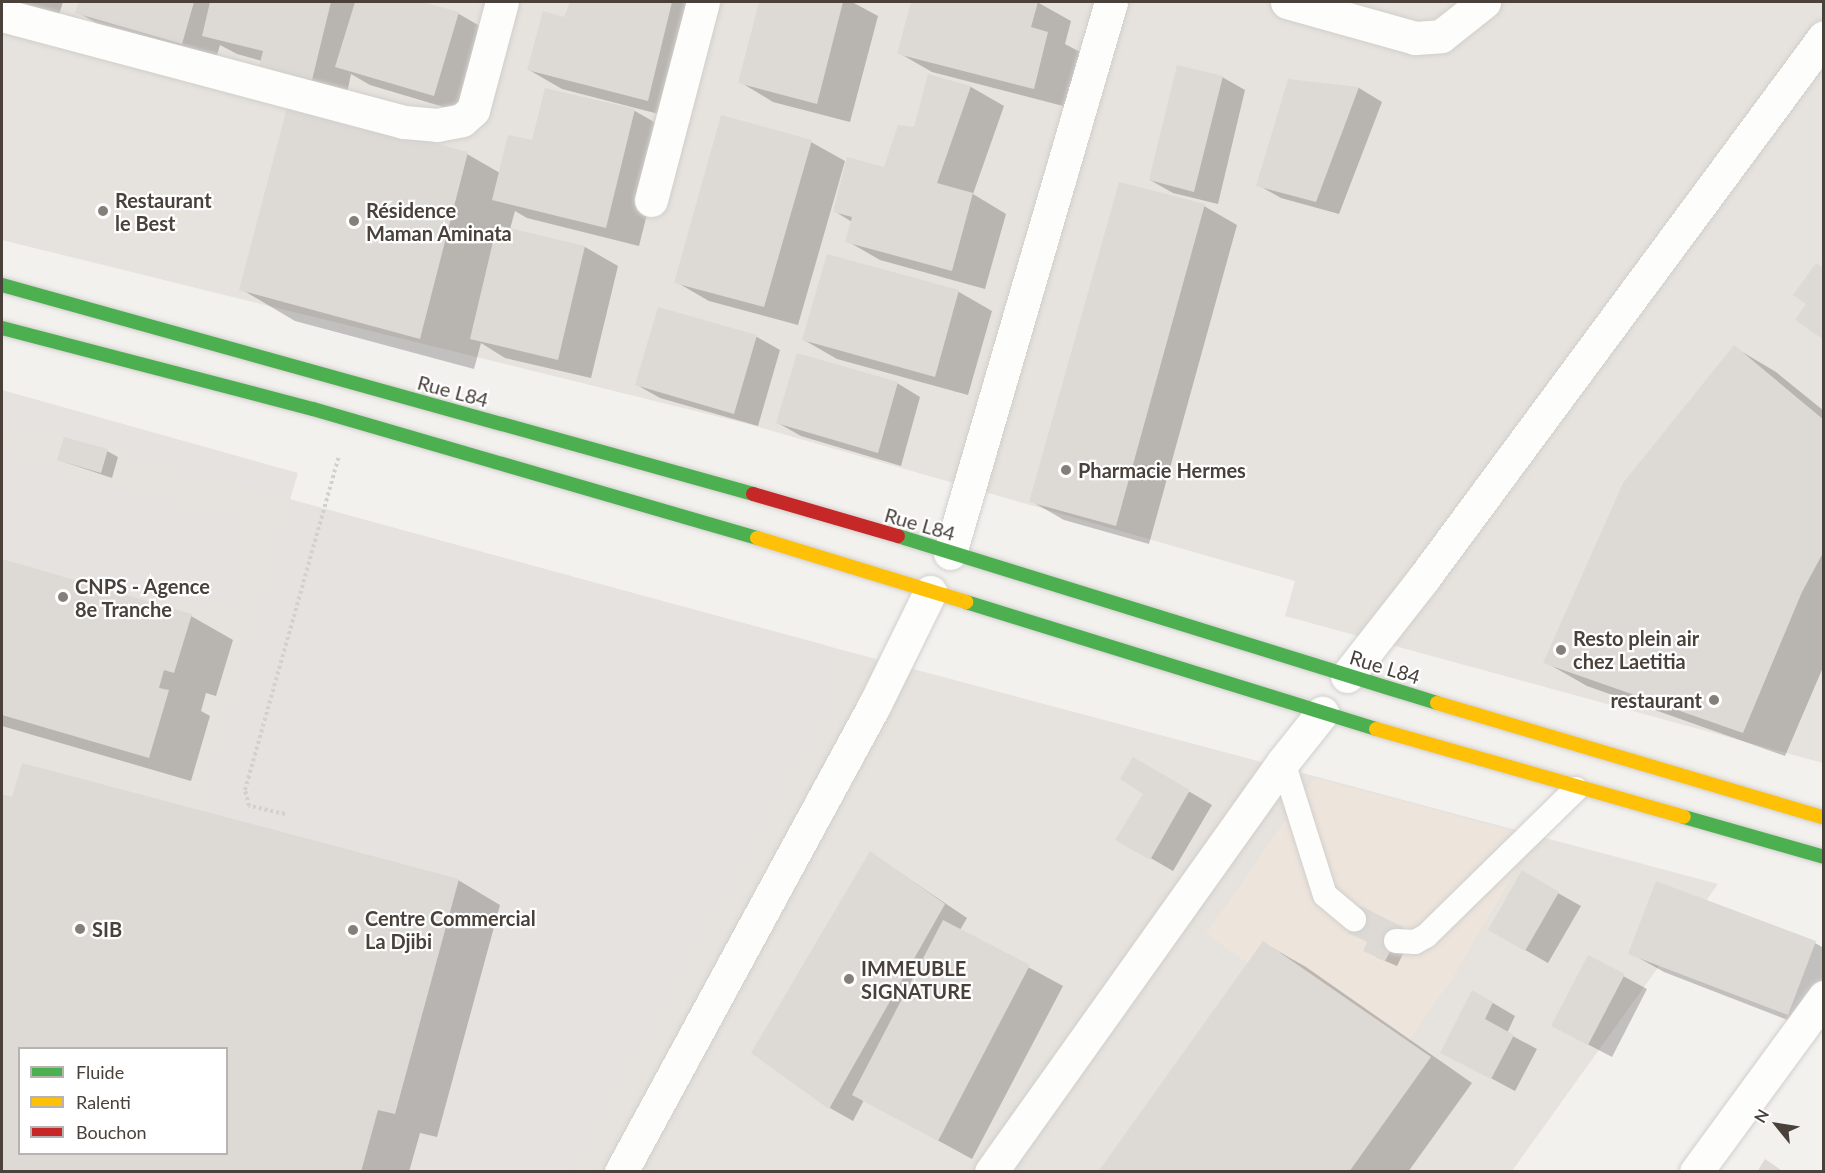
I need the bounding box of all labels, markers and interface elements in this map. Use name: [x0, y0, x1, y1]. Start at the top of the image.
place label: Restaurant le Best: [115, 188, 212, 235]
place label: Résidence Maman Aminata: [366, 198, 512, 245]
marker: Restaurant le Best: [96, 204, 110, 218]
marker: Résidence Maman Aminata: [347, 214, 361, 228]
street label: Rue L84: [415, 370, 491, 412]
place label: Pharmacie Hermes: [1078, 458, 1246, 482]
marker: Pharmacie Hermes: [1059, 463, 1073, 477]
street label: Rue L84: [882, 502, 958, 546]
place label: CNPS - Agence 8e Tranche: [75, 574, 211, 621]
marker: CNPS - Agence 8e Tranche: [56, 590, 70, 604]
place label: Resto plein air chez Laetitia: [1573, 626, 1699, 673]
marker: Resto plein air chez Laetitia: [1554, 643, 1568, 657]
street label: Rue L84: [1347, 645, 1423, 689]
place label: restaurant: [1610, 688, 1702, 712]
marker: restaurant: [1707, 693, 1721, 707]
place label: Centre Commercial La Djibi: [365, 906, 536, 953]
place label: SIB: [92, 917, 122, 941]
marker: SIB: [73, 922, 87, 936]
marker: Centre Commercial La Djibi: [346, 923, 360, 937]
place label: IMMEUBLE SIGNATURE: [861, 956, 972, 1003]
marker: IMMEUBLE SIGNATURE: [842, 972, 856, 986]
legend: [18, 1047, 228, 1155]
text: Fluide: [76, 1061, 124, 1083]
text: Ralenti: [76, 1091, 131, 1113]
north arrow: [1747, 1095, 1807, 1155]
text: N: [1750, 1106, 1772, 1126]
text: Bouchon: [76, 1121, 147, 1143]

